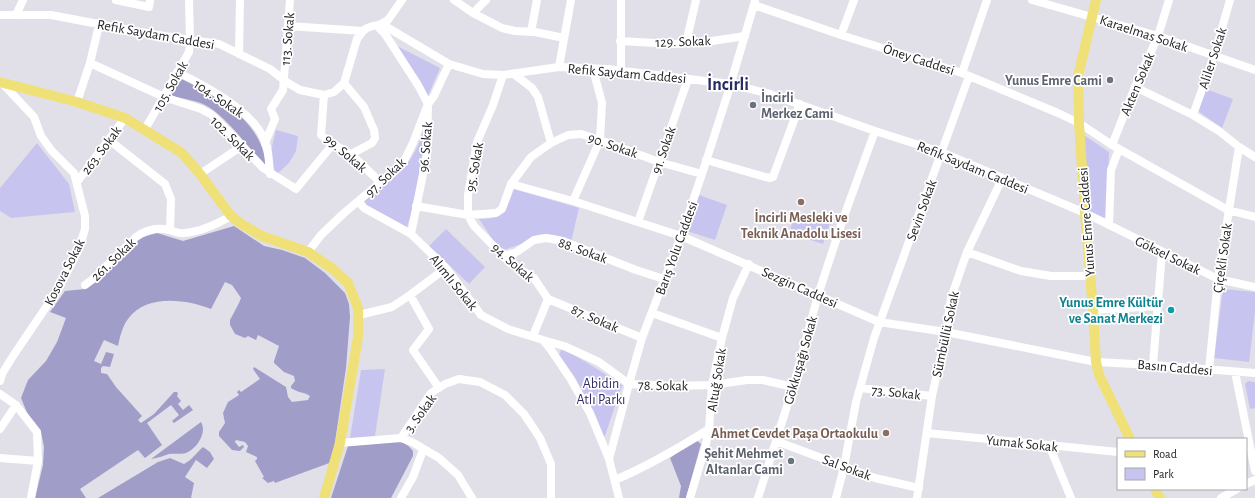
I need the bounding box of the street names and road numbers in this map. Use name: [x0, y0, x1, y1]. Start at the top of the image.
street label: 113. Sokak: [279, 11, 297, 66]
street label: Karaelmas Sokak: [1098, 13, 1190, 55]
street label: Refik Saydam Caddesi: [96, 18, 216, 52]
street label: Aliler Sokak: [1196, 25, 1230, 91]
street label: 129. Sokak: [655, 34, 712, 50]
street label: Öney Caddesi: [881, 39, 957, 78]
street label: Akten Sokak: [1118, 50, 1158, 118]
street label: 105. Sokak: [151, 58, 191, 114]
street label: Refik Saydam Caddesi: [567, 62, 687, 86]
street label: 104. Sokak: [191, 77, 246, 121]
street label: 102. Sokak: [207, 114, 258, 164]
street label: 96. Sokak: [417, 121, 435, 173]
street label: 263. Sokak: [79, 123, 125, 177]
street label: 91. Sokak: [649, 124, 679, 176]
street label: 90. Sokak: [586, 131, 640, 161]
street label: 99. Sokak: [321, 132, 370, 176]
street label: Refik Saydam Caddesi: [915, 139, 1030, 197]
street label: 95. Sokak: [464, 141, 486, 193]
street label: 97. Sokak: [363, 155, 409, 200]
street label: Yunus Emre Caddesi: [1076, 167, 1098, 277]
street label: Sevin Sokak: [904, 177, 940, 243]
street label: Barış Yolu Caddesi: [653, 200, 700, 297]
street label: Çiçekli Sokak: [1211, 222, 1235, 294]
street label: Göksel Sokak: [1133, 234, 1203, 278]
street label: 261. Sokak: [89, 235, 139, 284]
street label: Kosova Sokak: [42, 236, 88, 308]
street label: 88. Sokak: [556, 236, 610, 266]
street label: 94. Sokak: [489, 241, 537, 285]
street label: Alımlı Sokak: [427, 252, 480, 314]
street label: Sezgin Caddesi: [759, 265, 840, 311]
street label: Sümbüllü Sokak: [930, 289, 962, 379]
street label: 87. Sokak: [569, 303, 621, 335]
street label: Gökkuşağı Sokak: [782, 314, 820, 406]
street label: Altuğ Sokak: [705, 347, 729, 413]
street label: Basın Caddesi: [1137, 358, 1213, 378]
street label: 78. Sokak: [638, 379, 689, 393]
street label: 73. Sokak: [871, 383, 922, 403]
street label: 3. Sokak: [402, 391, 440, 435]
street label: Yumak Sokak: [985, 433, 1059, 455]
street label: Sal Sokak: [820, 453, 873, 483]

